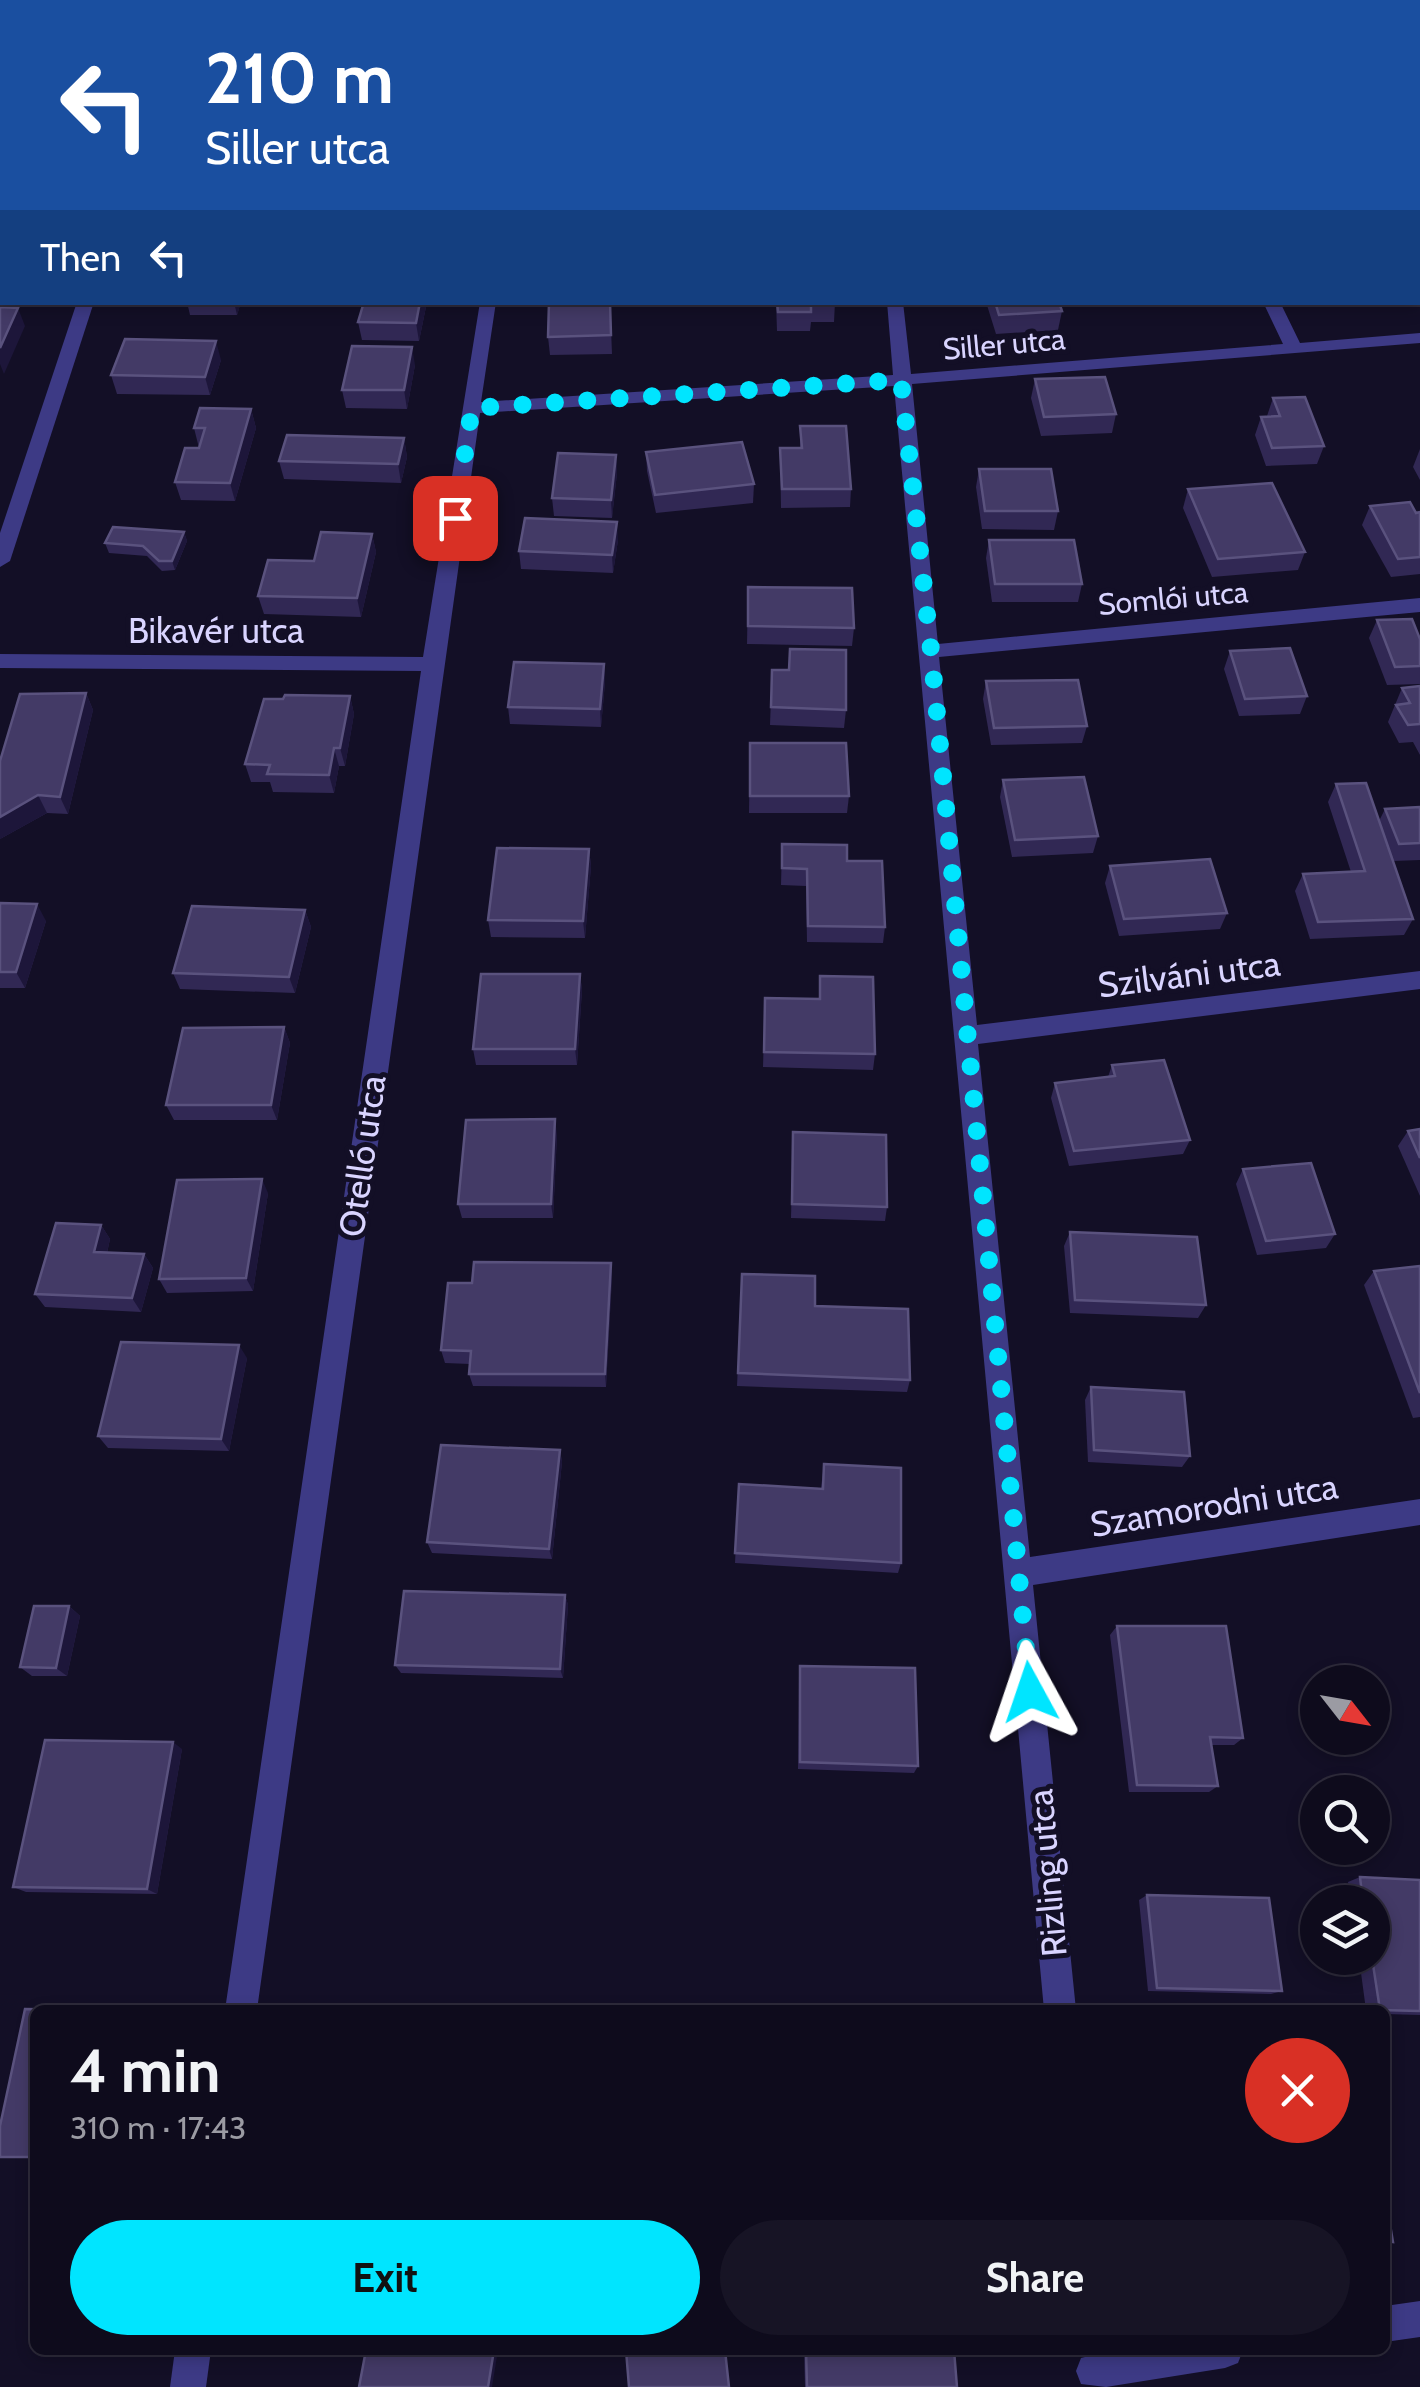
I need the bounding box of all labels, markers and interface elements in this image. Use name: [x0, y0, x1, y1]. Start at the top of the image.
text: 210 m: [205, 35, 394, 121]
icon: left: [40, 40, 170, 170]
text: Siller utca: [205, 121, 390, 175]
icon: left: [141, 230, 196, 285]
text: Then: [40, 234, 121, 281]
street label: Siller utca: [941, 320, 1067, 368]
pin: [413, 476, 498, 561]
icon: arrive: [428, 491, 483, 546]
street label: Somlói utca: [1096, 573, 1250, 623]
street label: Bikavér utca: [128, 609, 304, 652]
street label: Szilváni utca: [1095, 941, 1283, 1007]
street label: Otelló utca: [329, 1072, 395, 1240]
street label: Szamorodni utca: [1087, 1464, 1341, 1546]
position arrow: [978, 1640, 1082, 1744]
north arrow: [1300, 1665, 1390, 1755]
map controls: [1300, 1665, 1390, 1975]
button: search: [1300, 1775, 1390, 1865]
street label: Rizling utca: [1018, 1787, 1076, 1959]
button: layers: [1300, 1885, 1390, 1975]
text: 4 min: [70, 2034, 220, 2107]
button: close: [1245, 2038, 1350, 2143]
text: 310 m · 17:43: [70, 2108, 246, 2147]
button: Exit: [70, 2220, 700, 2335]
button: Share: [720, 2220, 1350, 2335]

